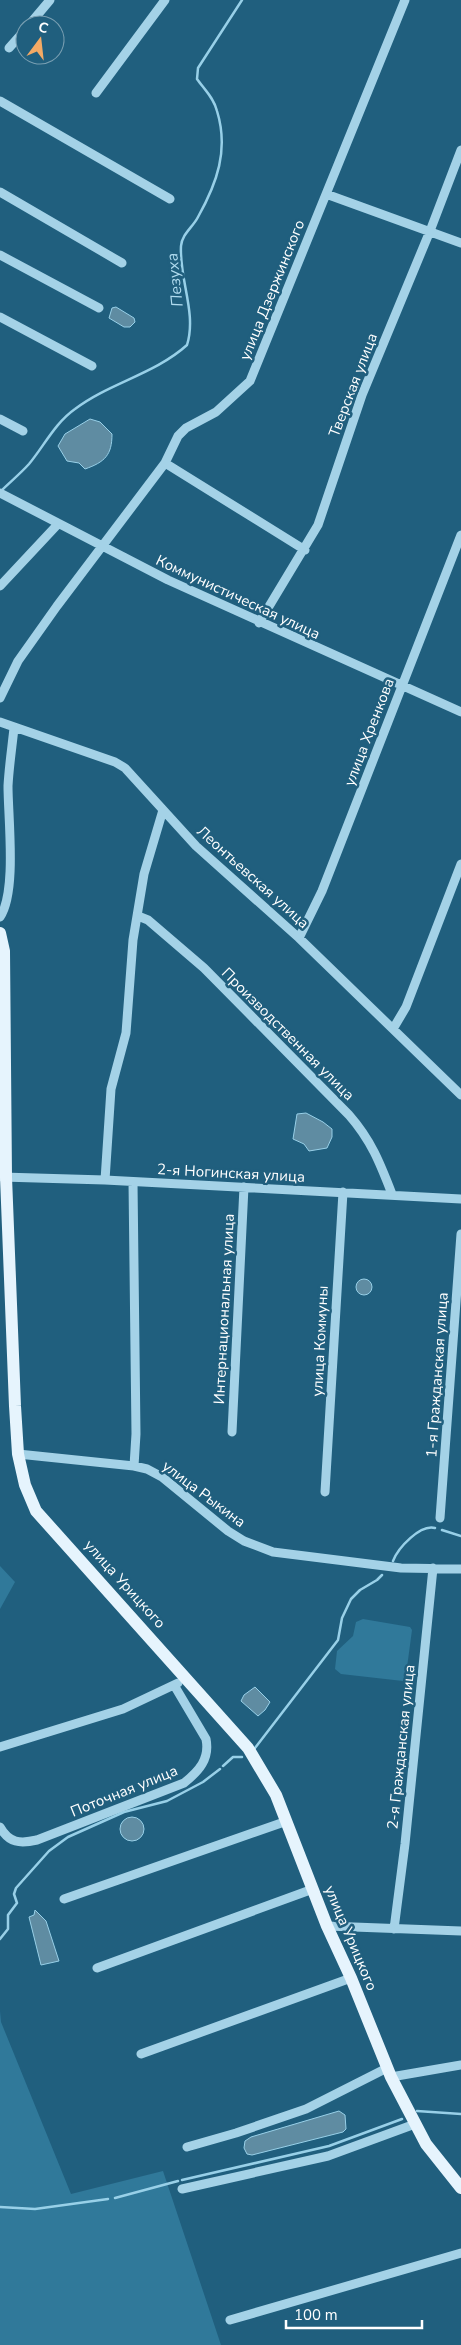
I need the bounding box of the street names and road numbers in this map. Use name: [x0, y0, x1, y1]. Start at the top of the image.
street label: улица Дзержинского: [235, 217, 309, 363]
street label: Тверская улица: [324, 330, 382, 440]
street label: Коммунистическая улица: [153, 550, 323, 644]
street label: улица Хренкова: [339, 675, 399, 789]
street label: Леонтьевская улица: [193, 821, 313, 933]
street label: Производственная улица: [217, 963, 359, 1105]
street label: 2-я Ногинская улица: [157, 1159, 305, 1187]
street label: Интернациональная улица: [209, 1213, 239, 1405]
street label: улица Коммуны: [307, 1285, 333, 1397]
street label: 1-я Гражданская улица: [421, 1292, 453, 1458]
street label: улица Рыкина: [158, 1456, 250, 1532]
street label: улица Урицкого: [80, 1535, 170, 1633]
street label: 2-я Гражданская улица: [382, 1664, 420, 1830]
street label: Поточная улица: [67, 1760, 181, 1822]
street label: улица Урицкого: [320, 1882, 382, 1994]

